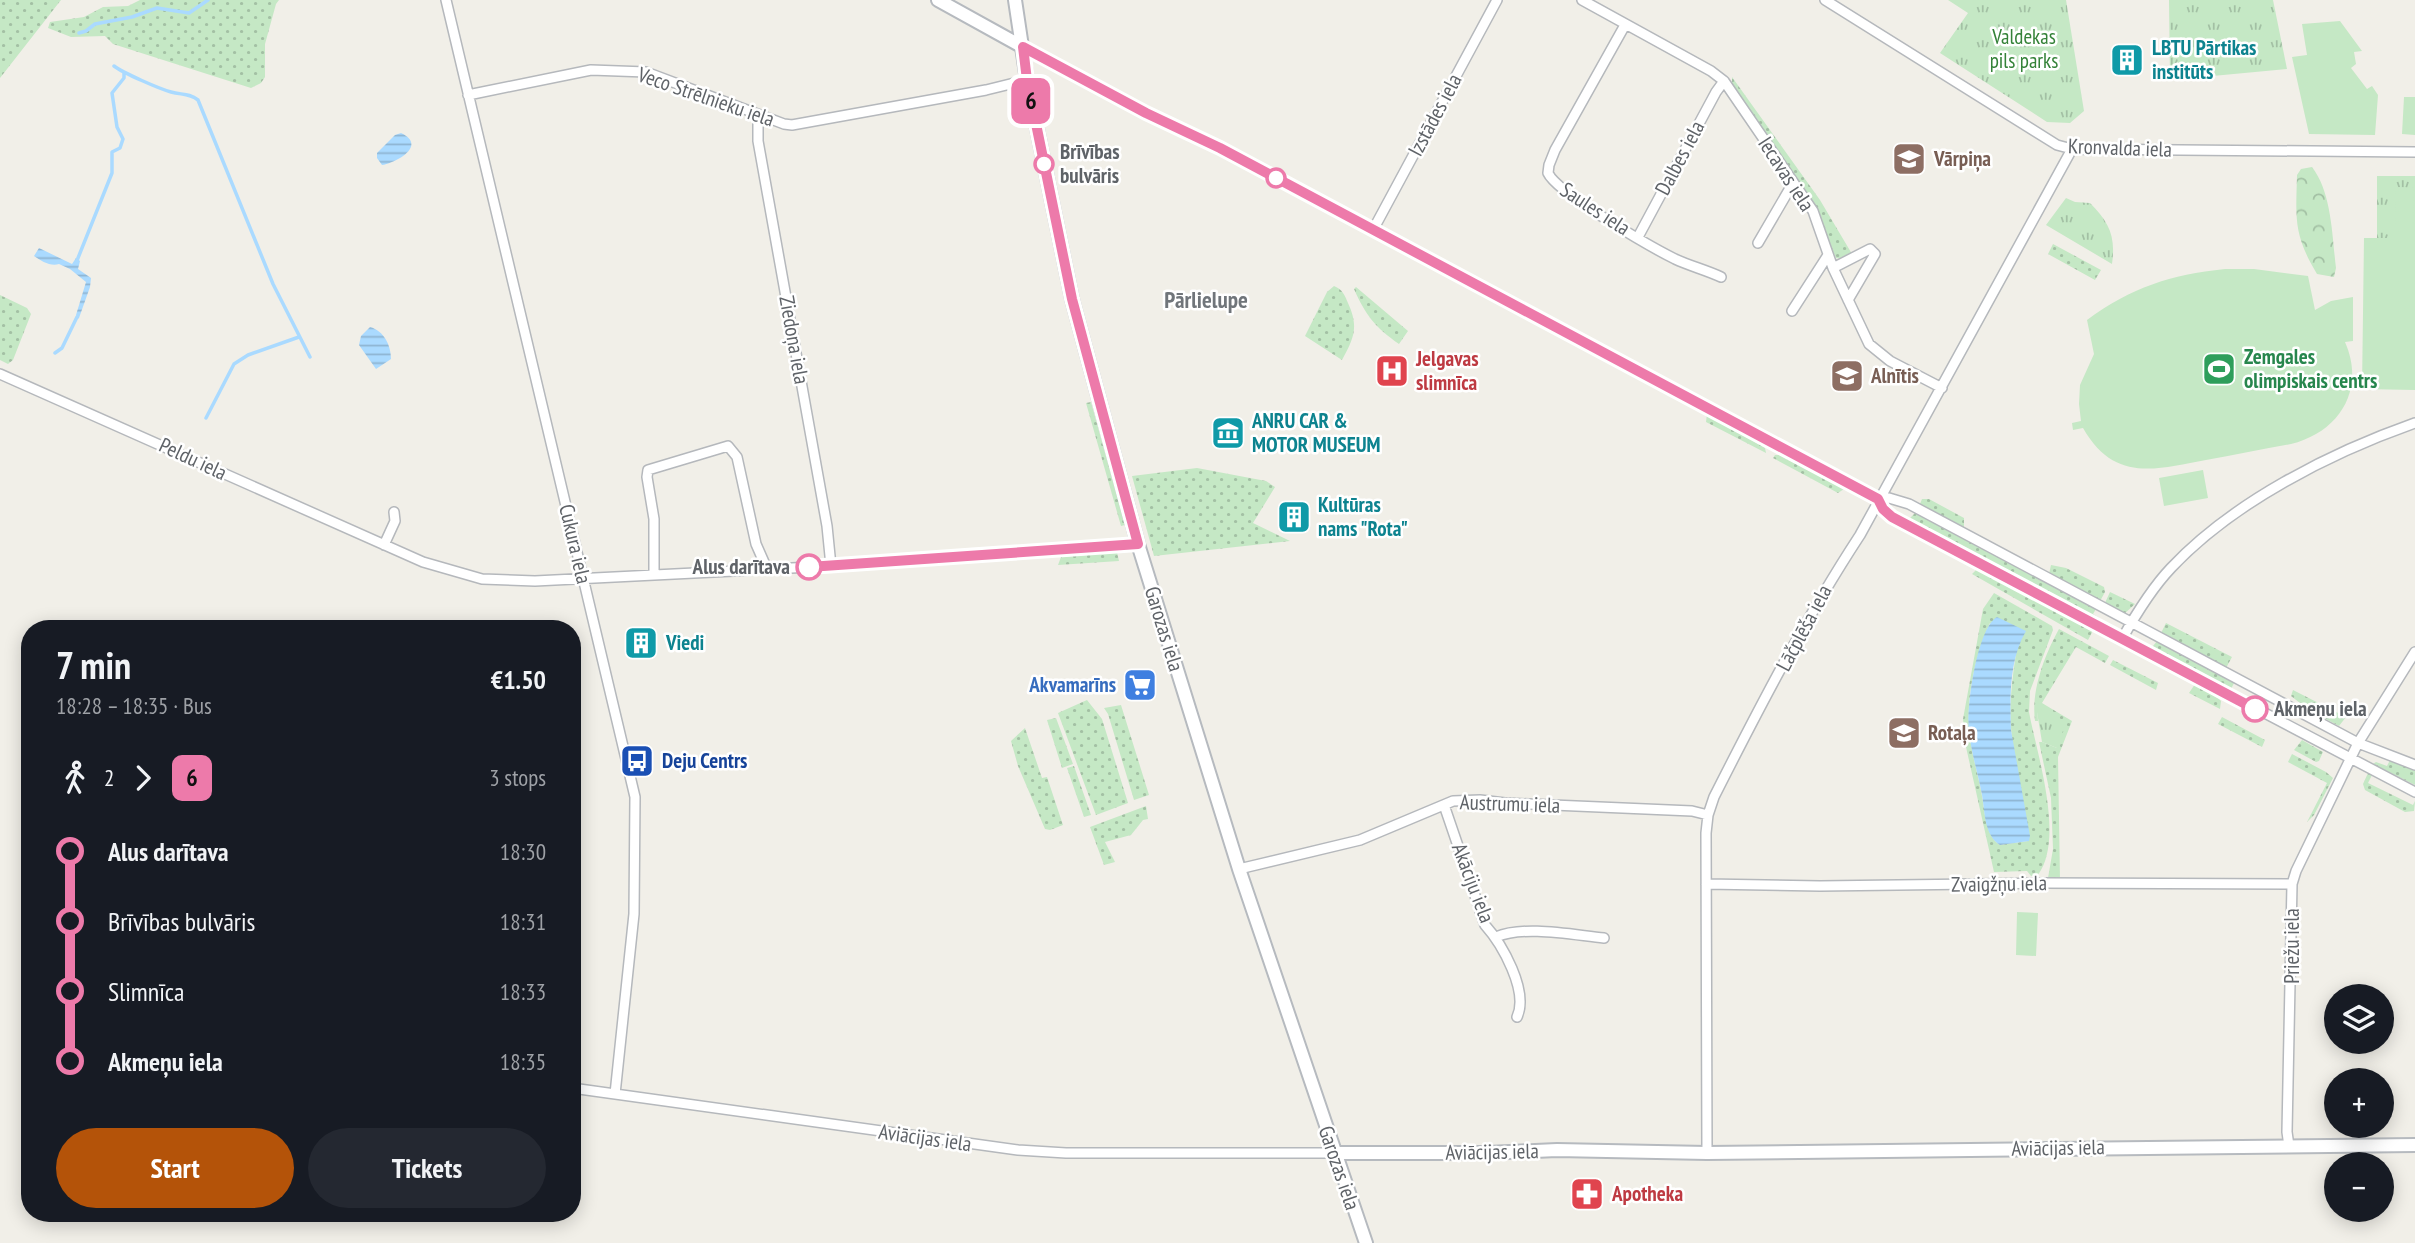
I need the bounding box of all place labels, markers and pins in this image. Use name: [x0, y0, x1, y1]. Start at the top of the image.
place label: LBTU Pārtikas institūts: [2152, 34, 2256, 85]
building icon: LBTU Pārtikas institūts: [2108, 41, 2146, 79]
place label: Brīvības bulvāris: [1060, 138, 1120, 189]
school or university icon: Vārpiņa: [1890, 140, 1928, 178]
place label: Vārpiņa: [1933, 145, 1991, 172]
marker: Brīvības bulvāris: [1034, 154, 1054, 174]
unlabelled marker: [1266, 168, 1286, 188]
place label: Zemgales olimpiskais centrs: [2244, 343, 2377, 394]
place label: Jelgavas slimnīca: [1415, 345, 1479, 396]
sports icon: Zemgales olimpiskais centrs: [2200, 350, 2238, 388]
hospital icon: Jelgavas slimnīca: [1373, 352, 1411, 390]
school or university icon: Alnītis: [1828, 357, 1866, 395]
place label: Alnītis: [1870, 362, 1919, 389]
place label: ANRU CAR & MOTOR MUSEUM: [1251, 407, 1381, 458]
museum icon: ANRU CAR & MOTOR MUSEUM: [1209, 414, 1247, 452]
place label: Kultūras nams "Rota": [1318, 491, 1408, 542]
building icon: Kultūras nams "Rota": [1275, 498, 1313, 536]
place label: Alus darītava: [692, 553, 790, 580]
marker: Alus darītava: [796, 554, 822, 580]
building icon: Viedi: [622, 624, 660, 662]
place label: Viedi: [665, 629, 704, 656]
supermarket icon: Akvamarīns: [1121, 666, 1159, 704]
place label: Akvamarīns: [1028, 671, 1116, 698]
place label: Akmeņu iela: [2273, 695, 2367, 722]
marker: Akmeņu iela: [2242, 696, 2268, 722]
school or university icon: Rotaļa: [1885, 714, 1923, 752]
place label: Rotaļa: [1928, 719, 1976, 746]
bus stop icon: Deju Centrs: [618, 742, 656, 780]
place label: Deju Centrs: [662, 747, 747, 774]
pharmacy icon: Apotheka: [1568, 1175, 1606, 1213]
place label: Apotheka: [1611, 1180, 1683, 1207]

